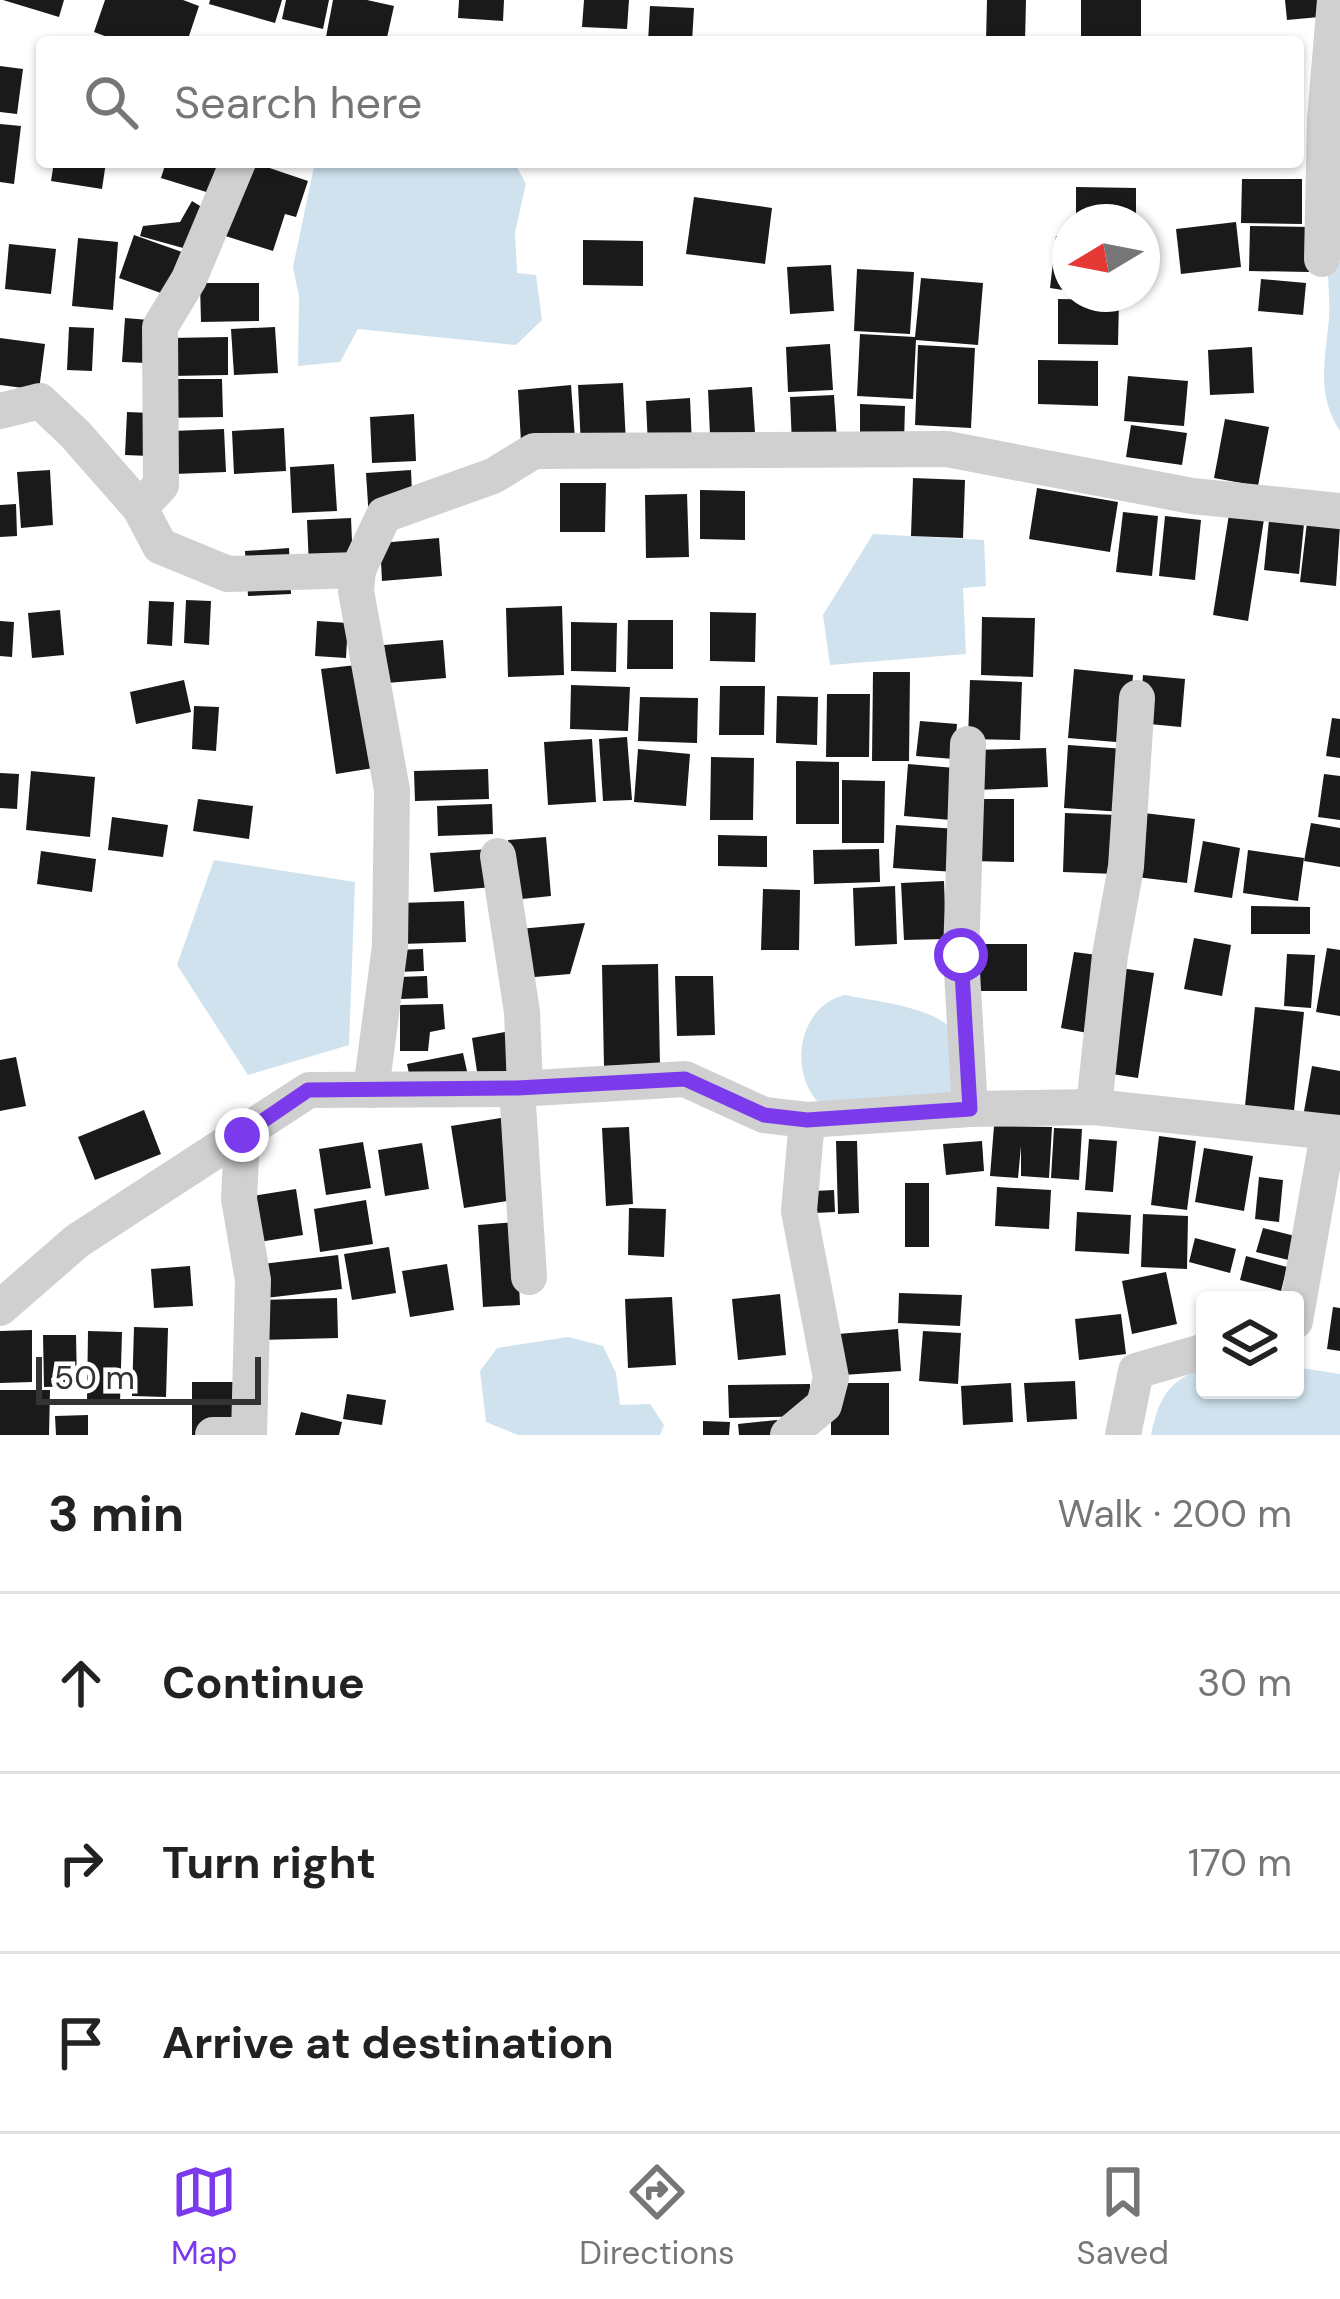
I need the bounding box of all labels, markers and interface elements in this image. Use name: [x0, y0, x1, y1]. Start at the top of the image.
search box: [36, 36, 1304, 168]
icon: search: [78, 69, 144, 135]
text: Search here: [174, 73, 422, 132]
north arrow: [1052, 204, 1160, 312]
route start: [934, 928, 988, 982]
route end: [215, 1108, 269, 1162]
map controls: [1196, 1291, 1304, 1399]
button: layers: [1196, 1291, 1304, 1399]
scale bar: [36, 1351, 261, 1404]
text: 50 m: [54, 1356, 135, 1399]
text: 3 min: [48, 1480, 184, 1547]
text: Walk · 200 m: [1058, 1488, 1292, 1539]
icon: ahead: [48, 1650, 114, 1716]
text: Continue: [162, 1653, 365, 1712]
text: 30 m: [1197, 1657, 1292, 1708]
icon: right: [48, 1830, 114, 1896]
text: Turn right: [162, 1833, 376, 1892]
text: 170 m: [1188, 1837, 1292, 1888]
icon: arrive: [48, 2010, 114, 2076]
text: Arrive at destination: [162, 2013, 614, 2072]
tab: Map: [171, 2159, 237, 2274]
tab: Directions: [579, 2159, 735, 2274]
tab: Saved: [1077, 2159, 1169, 2274]

